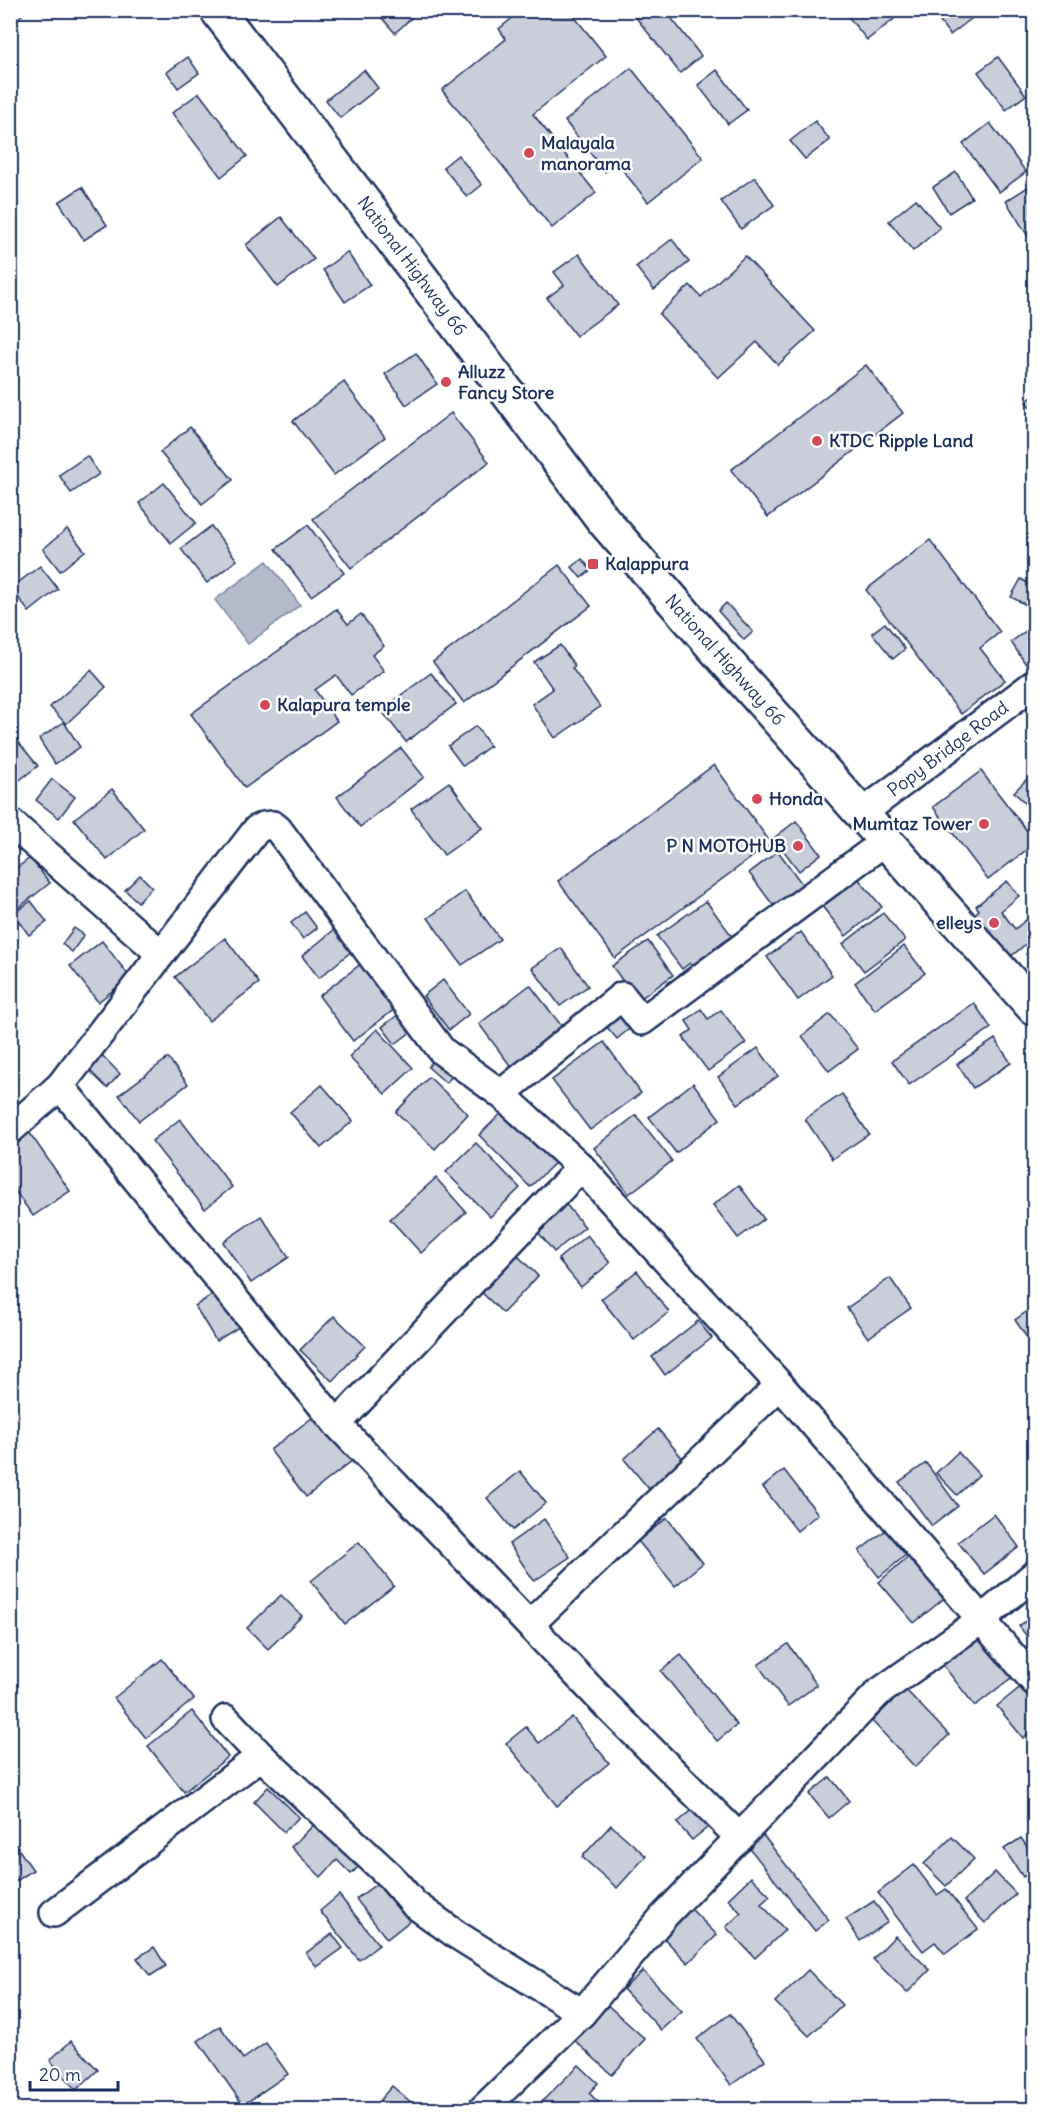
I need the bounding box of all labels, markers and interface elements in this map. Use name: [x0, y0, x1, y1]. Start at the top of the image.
place label: Malayala manorama: [541, 131, 631, 175]
marker: Malayala manorama: [522, 146, 536, 160]
street label: National Highway 66: [352, 191, 472, 340]
place label: Alluzz Fancy Store: [458, 360, 554, 404]
marker: Alluzz Fancy Store: [439, 375, 453, 389]
place label: KTDC Ripple Land: [829, 429, 974, 452]
marker: KTDC Ripple Land: [810, 434, 824, 448]
place label: Kalappura: [605, 552, 689, 575]
marker: Kalappura: [586, 557, 600, 571]
street label: National Highway 66: [660, 589, 790, 730]
place label: Kalapura temple: [277, 693, 411, 716]
street label: Popy Bridge Road: [883, 695, 1013, 802]
marker: Kalapura temple: [258, 698, 272, 712]
place label: Honda: [769, 787, 823, 810]
marker: Honda: [750, 792, 764, 806]
place label: Mumtaz Tower: [853, 812, 973, 835]
marker: Mumtaz Tower: [977, 817, 991, 831]
place label: P N MOTOHUB: [666, 834, 786, 857]
marker: P N MOTOHUB: [791, 839, 805, 853]
place label: elleys: [936, 911, 982, 934]
marker: elleys: [987, 916, 1001, 930]
scale bar: [30, 2054, 118, 2092]
text: 20 m: [39, 2063, 81, 2086]

